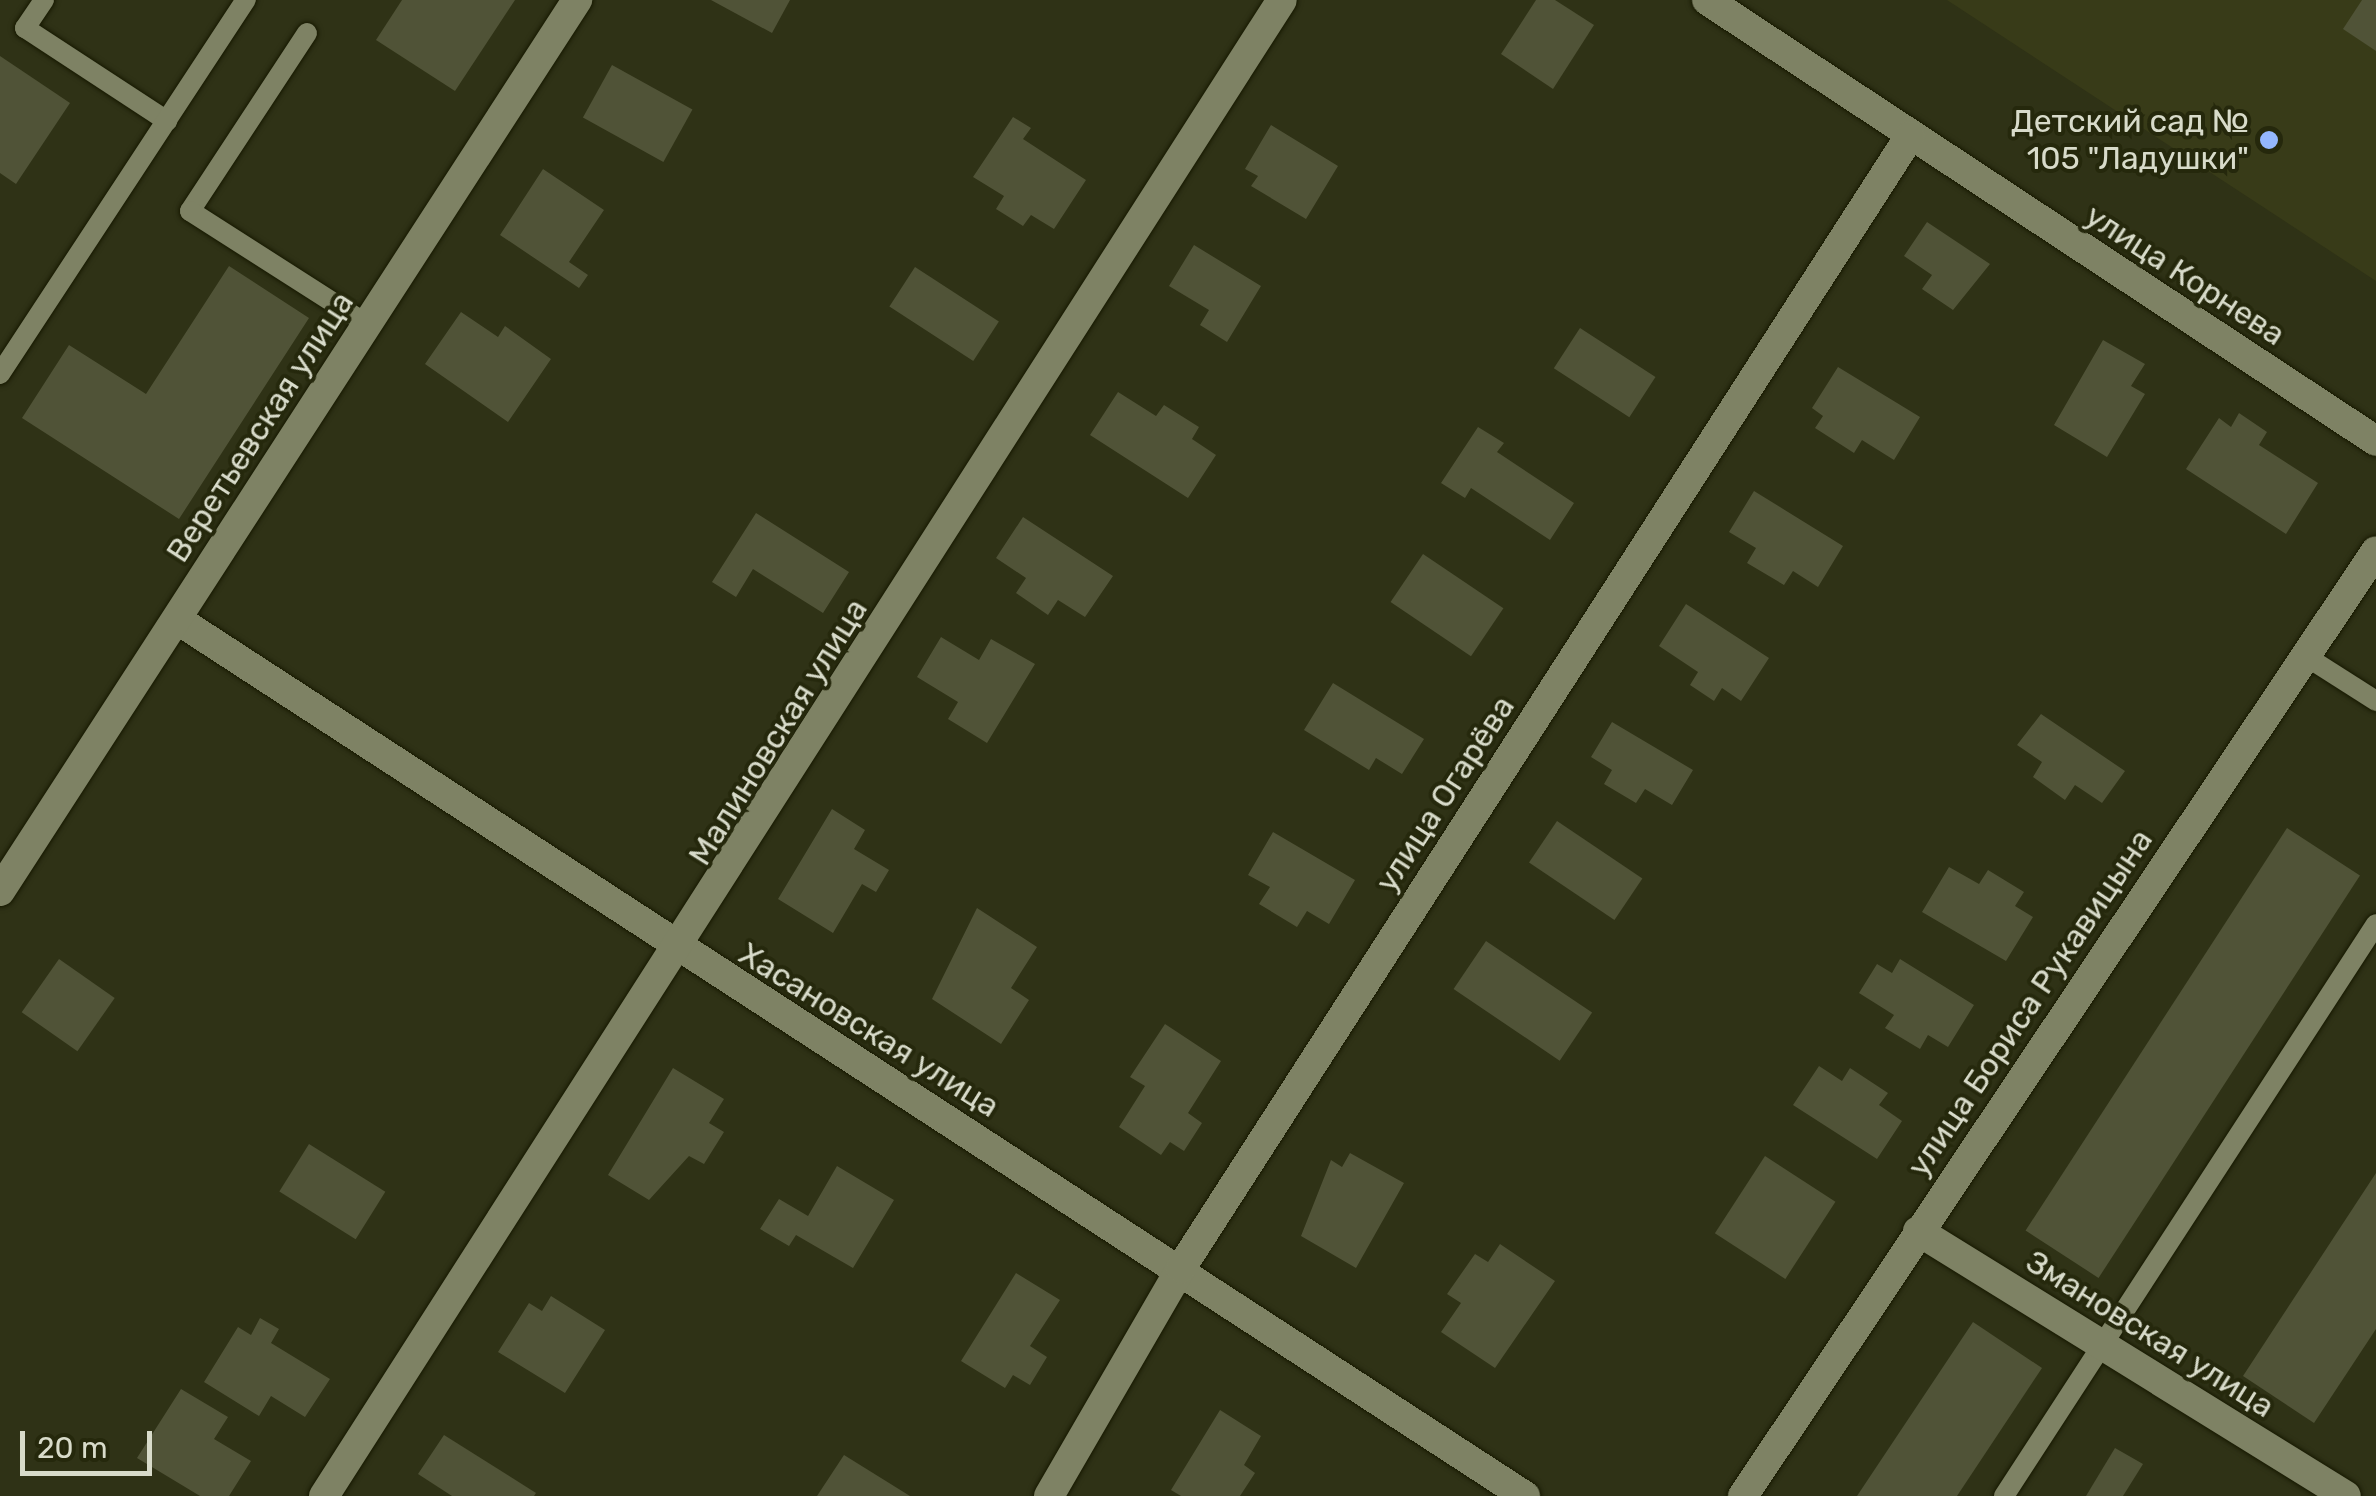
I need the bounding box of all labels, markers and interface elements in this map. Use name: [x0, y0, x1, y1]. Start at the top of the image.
place label: Детский сад № 105 "Ладушки": [2011, 103, 2249, 178]
marker: Детский сад № 105 "Ладушки": [2258, 129, 2280, 151]
street label: улица Корнева: [2078, 196, 2292, 354]
street label: Веретьевская улица: [158, 285, 362, 569]
street label: Малиновская улица: [680, 592, 876, 872]
street label: улица Огарёва: [1367, 689, 1523, 899]
street label: улица Бориса Рукавицына: [1899, 822, 2161, 1184]
street label: Хасановская улица: [732, 935, 1006, 1125]
street label: Змановская улица: [2019, 1242, 2281, 1426]
scale bar: [25, 1411, 158, 1473]
text: 20 m: [37, 1430, 108, 1466]

